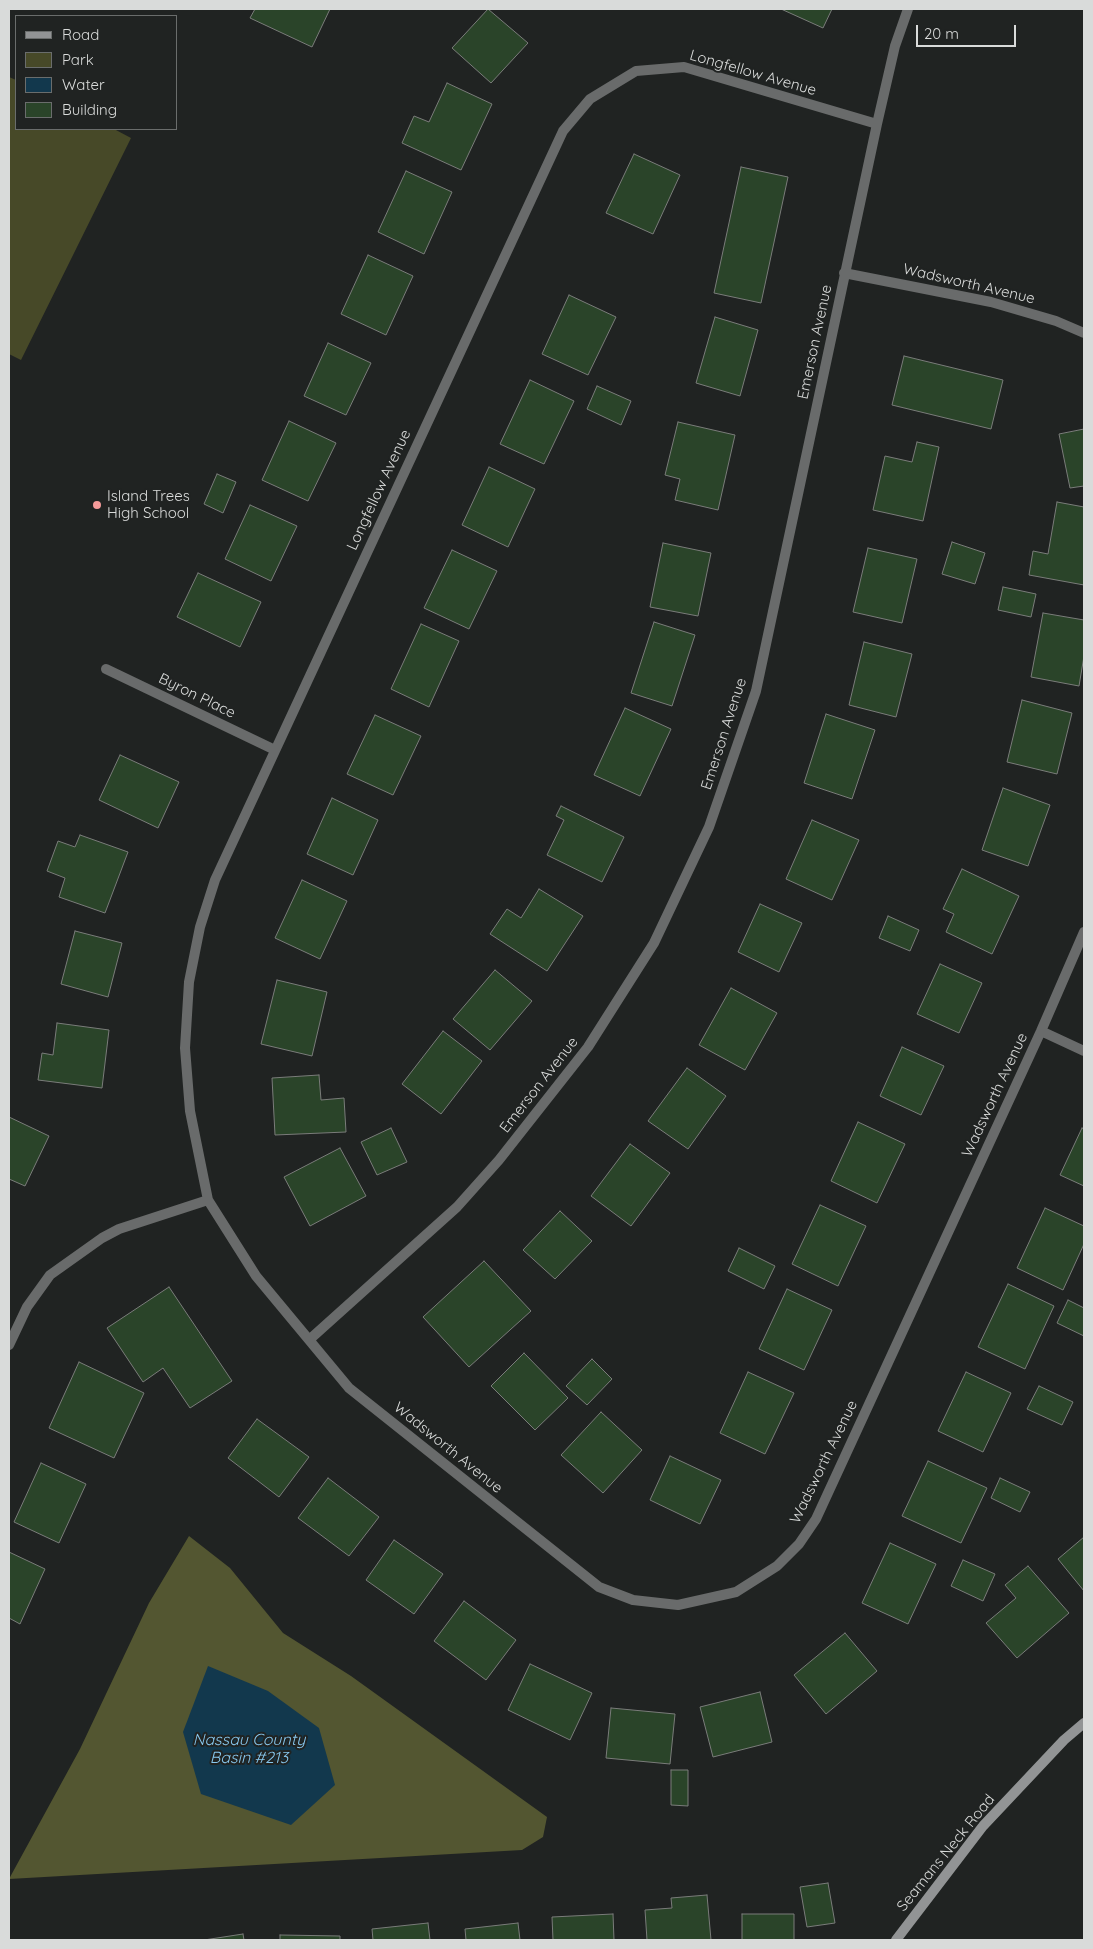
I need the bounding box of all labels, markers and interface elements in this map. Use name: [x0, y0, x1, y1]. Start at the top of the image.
legend: [15, 15, 178, 130]
scale bar: [918, 15, 1018, 47]
text: 20 m: [924, 24, 959, 43]
text: Road: [62, 25, 99, 44]
street label: Longfellow Avenue: [688, 46, 818, 100]
text: Park: [62, 50, 94, 69]
text: Water: [62, 75, 105, 94]
text: Building: [62, 100, 117, 119]
street label: Wadsworth Avenue: [901, 260, 1037, 308]
street label: Emerson Avenue: [794, 283, 836, 401]
street label: Longfellow Avenue: [343, 427, 415, 553]
place label: Island Trees High School: [107, 487, 190, 522]
marker: Island Trees High School: [91, 499, 103, 511]
street label: Byron Place: [156, 670, 238, 722]
street label: Emerson Avenue: [697, 676, 751, 792]
street label: Wadsworth Avenue: [958, 1030, 1032, 1160]
street label: Emerson Avenue: [496, 1034, 582, 1136]
street label: Wadsworth Avenue: [786, 1398, 862, 1526]
street label: Wadsworth Avenue: [390, 1399, 506, 1497]
water label: Nassau County Basin #213: [193, 1730, 305, 1768]
street label: Seamans Neck Road: [893, 1791, 999, 1915]

